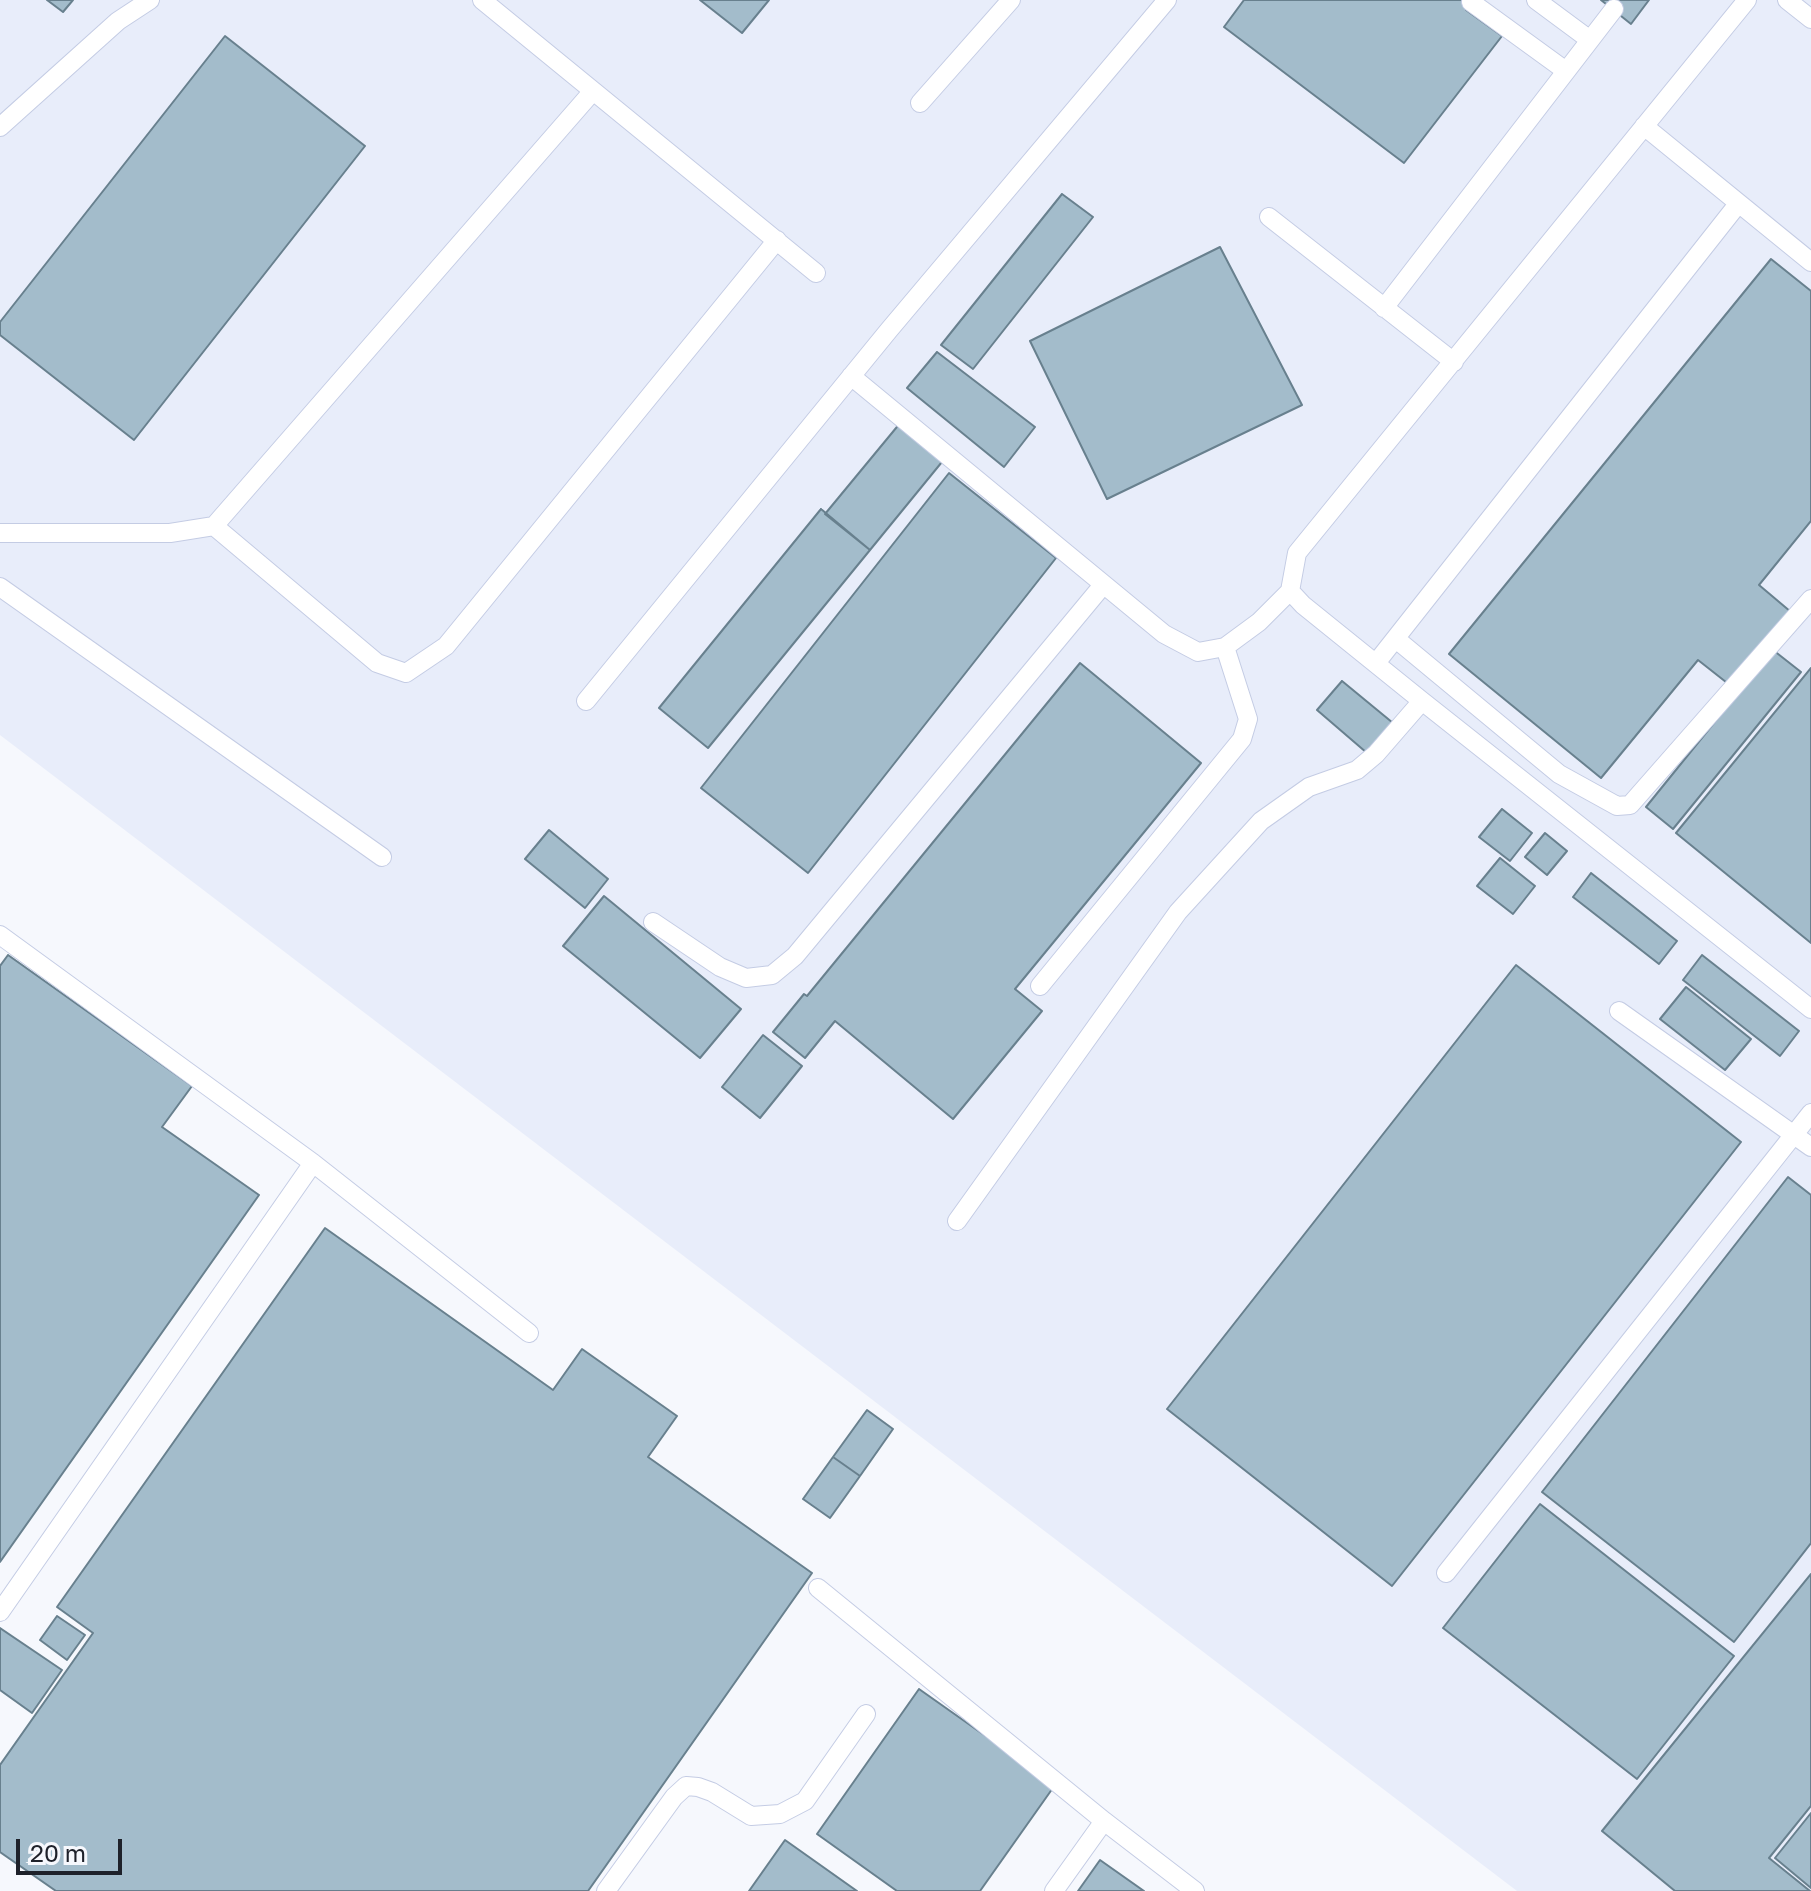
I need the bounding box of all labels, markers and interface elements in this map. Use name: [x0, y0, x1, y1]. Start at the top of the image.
scale bar: [20, 1823, 126, 1873]
text: 20 m: [30, 1838, 86, 1867]

